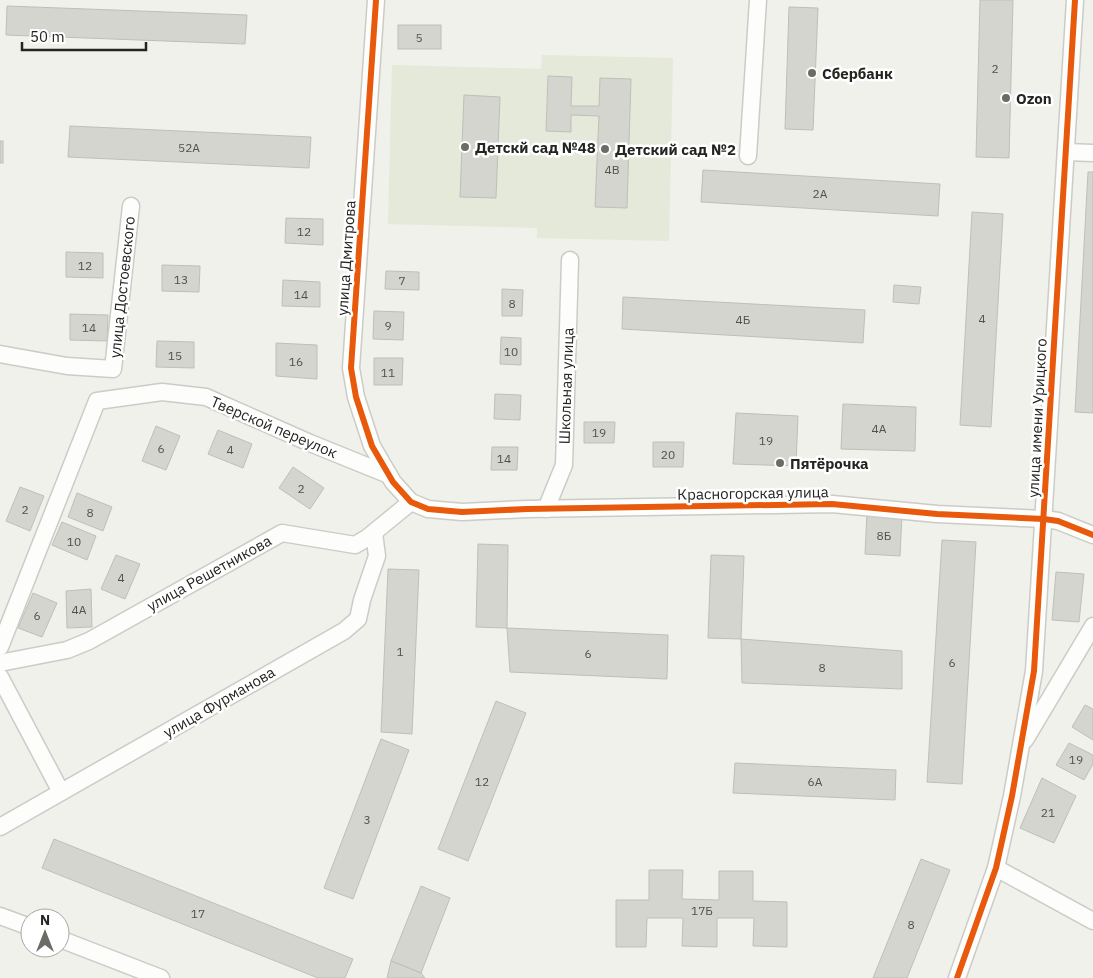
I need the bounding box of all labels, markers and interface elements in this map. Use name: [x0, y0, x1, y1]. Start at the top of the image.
scale bar: [22, 20, 146, 52]
text: 50 m: [30, 27, 65, 46]
house number: 5: [415, 30, 423, 45]
house number: 2: [991, 61, 999, 76]
place label: Сбербанк: [822, 64, 893, 83]
marker: Сбербанк: [806, 67, 818, 79]
place label: Ozon: [1016, 89, 1052, 108]
marker: Ozon: [1000, 92, 1012, 104]
place label: Детскй сад №48: [475, 138, 596, 157]
house number: 52А: [178, 140, 200, 155]
place label: Детский сад №2: [615, 140, 736, 159]
marker: Детскй сад №48: [459, 141, 471, 153]
marker: Детский сад №2: [599, 143, 611, 155]
house number: 4В: [604, 162, 620, 177]
house number: 2А: [813, 186, 828, 201]
street label: улица Дмитрова: [332, 200, 360, 316]
street label: улица Достоевского: [105, 215, 139, 359]
house number: 12: [297, 224, 311, 239]
house number: 12: [78, 258, 92, 273]
house number: 13: [174, 272, 188, 287]
house number: 7: [398, 273, 406, 288]
house number: 14: [294, 287, 308, 302]
house number: 8: [508, 296, 516, 311]
house number: 4: [978, 311, 986, 326]
house number: 4Б: [736, 312, 750, 327]
house number: 9: [384, 318, 392, 333]
house number: 14: [82, 320, 96, 335]
street label: Школьная улица: [554, 327, 578, 445]
street label: улица имени Урицкого: [1023, 338, 1051, 498]
house number: 10: [504, 344, 518, 359]
house number: 15: [168, 348, 182, 363]
house number: 16: [289, 354, 303, 369]
house number: 11: [381, 365, 395, 380]
street label: Тверской переулок: [208, 392, 340, 462]
house number: 4А: [872, 421, 887, 436]
house number: 19: [592, 425, 606, 440]
house number: 19: [759, 433, 773, 448]
house number: 6: [157, 441, 165, 456]
house number: 4: [226, 442, 234, 457]
house number: 20: [661, 447, 675, 462]
house number: 14: [497, 451, 511, 466]
place label: Пятёрочка: [790, 454, 869, 473]
marker: Пятёрочка: [774, 457, 786, 469]
house number: 2: [297, 481, 305, 496]
street label: Красногорская улица: [677, 482, 829, 504]
house number: 2: [21, 502, 29, 517]
house number: 8: [86, 505, 94, 520]
house number: 8Б: [877, 528, 891, 543]
street label: улица Решетникова: [143, 531, 275, 615]
house number: 10: [67, 534, 81, 549]
house number: 4: [117, 570, 125, 585]
house number: 4А: [72, 602, 87, 617]
house number: 6: [33, 608, 41, 623]
house number: 1: [396, 644, 404, 659]
house number: 6: [584, 646, 592, 661]
house number: 6: [948, 655, 956, 670]
house number: 8: [818, 660, 826, 675]
street label: улица Фурманова: [160, 662, 278, 742]
house number: 19: [1069, 752, 1083, 767]
house number: 12: [475, 774, 489, 789]
house number: 6А: [808, 774, 823, 789]
house number: 21: [1041, 805, 1055, 820]
house number: 3: [363, 812, 371, 827]
house number: 17Б: [691, 903, 713, 918]
house number: 17: [191, 906, 205, 921]
north arrow: [20, 908, 70, 958]
text: N: [40, 911, 50, 929]
house number: 8: [907, 917, 915, 932]

